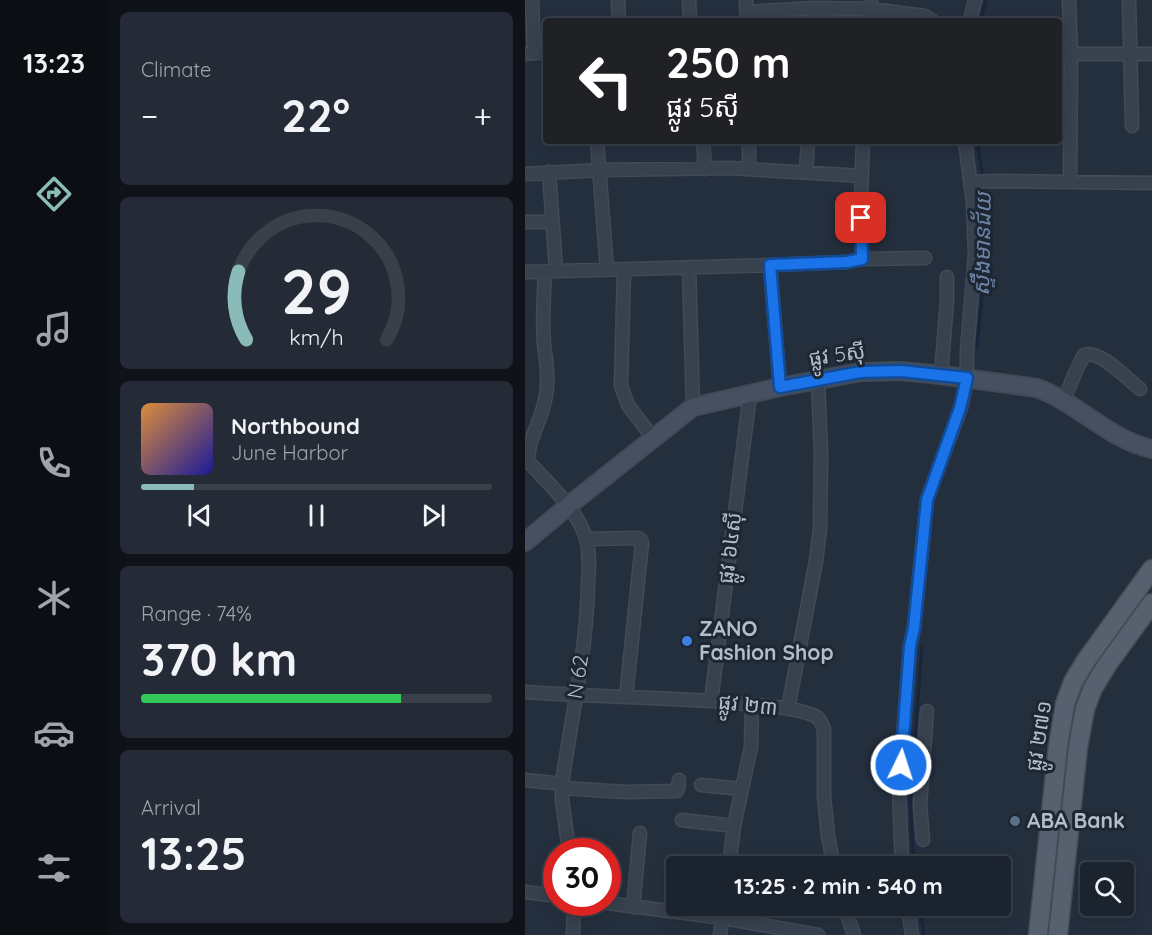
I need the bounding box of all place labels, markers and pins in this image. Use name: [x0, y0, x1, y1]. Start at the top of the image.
pin: [835, 192, 886, 243]
place label: ZANO Fashion Shop: [699, 615, 834, 665]
marker: ZANO Fashion Shop: [680, 634, 694, 648]
place label: ABA Bank: [1027, 807, 1125, 833]
marker: ABA Bank: [1008, 814, 1022, 828]

